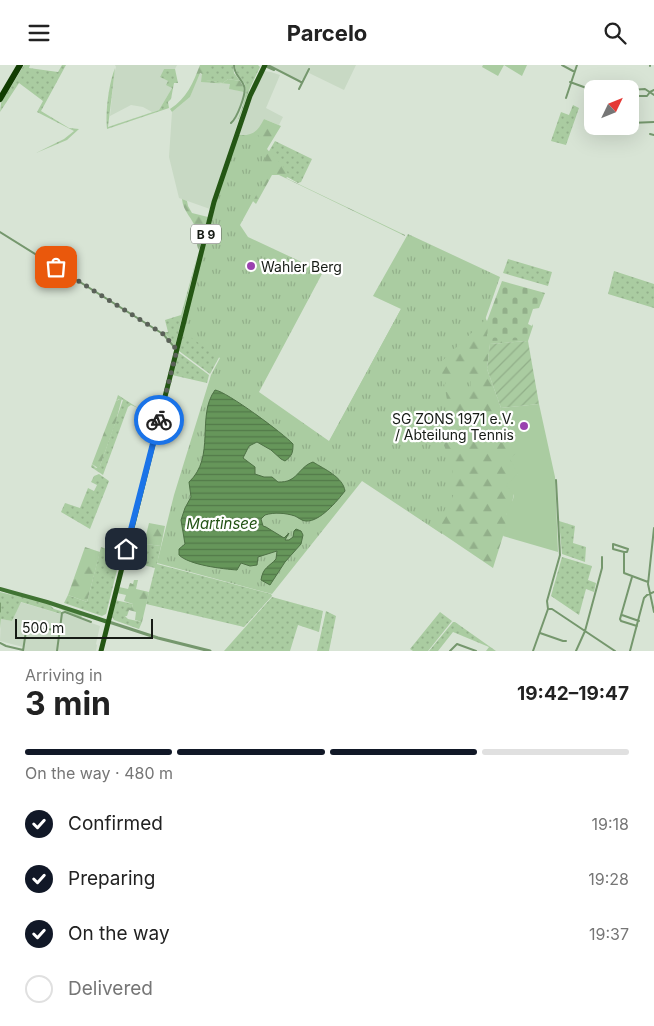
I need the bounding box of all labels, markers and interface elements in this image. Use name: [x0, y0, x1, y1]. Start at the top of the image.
icon: menu: [25, 19, 53, 47]
icon: search: [601, 19, 629, 47]
text: Parcelo: [287, 20, 367, 46]
north arrow: [584, 80, 639, 135]
map controls: [584, 80, 639, 135]
road number: B 9: [191, 225, 221, 243]
pin: [35, 246, 77, 288]
icon: bag: [42, 253, 70, 281]
place label: Wahler Berg: [261, 258, 342, 275]
marker: Wahler Berg: [245, 260, 257, 272]
courier: [134, 395, 184, 445]
icon: bike: [145, 406, 173, 434]
place label: SG ZONS 1971 e.V. / Abteilung Tennis: [392, 410, 514, 443]
marker: SG ZONS 1971 e.V. / Abteilung Tennis: [518, 420, 530, 432]
water label: Martinsee: [186, 514, 258, 533]
pin: [105, 528, 147, 570]
icon: home: [112, 535, 140, 563]
scale bar: [15, 616, 152, 639]
text: 500 m: [22, 619, 64, 636]
text: Arriving in: [25, 665, 102, 685]
text: 19:42–19:47: [517, 682, 629, 705]
text: 3 min: [25, 684, 111, 723]
text: On the way · 480 m: [25, 763, 173, 783]
icon: check: [25, 810, 53, 838]
text: Confirmed: [68, 812, 163, 835]
text: 19:18: [592, 814, 629, 834]
icon: check: [25, 865, 53, 893]
text: Preparing: [68, 867, 155, 890]
text: 19:28: [588, 869, 629, 889]
icon: check: [25, 920, 53, 948]
text: On the way: [68, 922, 170, 945]
text: 19:37: [589, 924, 629, 944]
text: Delivered: [68, 977, 153, 1000]

